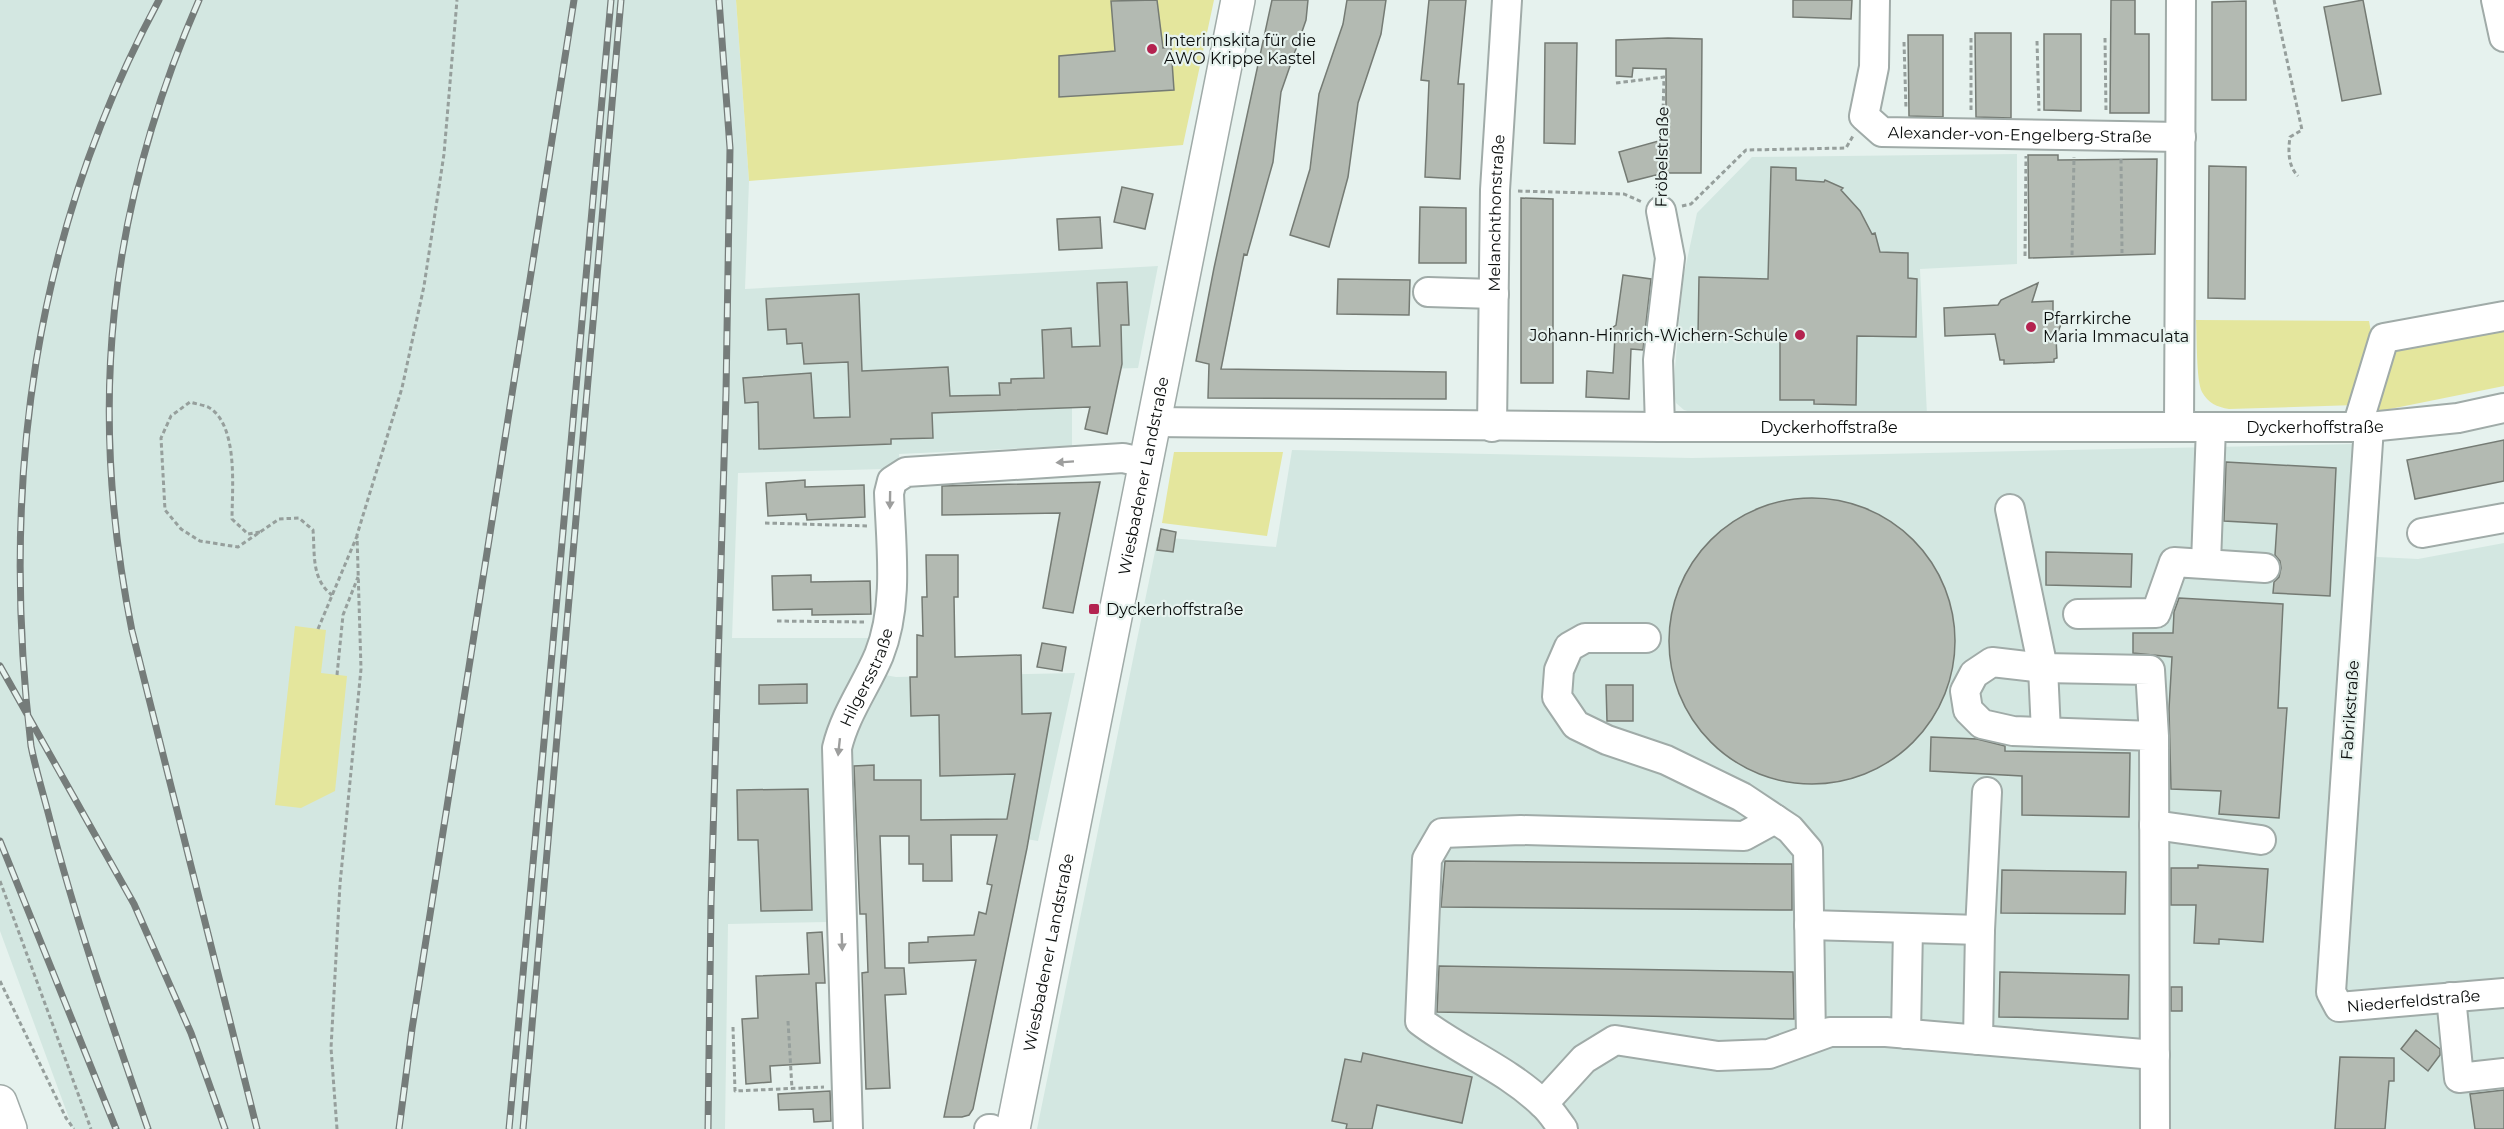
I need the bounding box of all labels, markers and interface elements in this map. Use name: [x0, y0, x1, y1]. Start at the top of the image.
place label: Interimskita für die AWO Krippe Kastel: [1164, 31, 1316, 68]
marker: Interimskita für die AWO Krippe Kastel: [1145, 42, 1159, 56]
street label: Fröbelstraße: [1652, 106, 1672, 208]
street label: Alexander-von-Engelberg-Straße: [1888, 123, 2152, 146]
street label: Melanchthonstraße: [1484, 134, 1508, 292]
place label: Pfarrkirche Maria Immaculata: [2043, 309, 2189, 346]
marker: Pfarrkirche Maria Immaculata: [2024, 320, 2038, 334]
place label: Johann-Hinrich-Wichern-Schule: [1528, 326, 1788, 345]
marker: Johann-Hinrich-Wichern-Schule: [1793, 328, 1807, 342]
street label: Wiesbadener Landstraße: [1114, 375, 1172, 577]
street label: Dyckerhoffstraße: [2246, 416, 2385, 437]
street label: Dyckerhoffstraße: [1760, 418, 1898, 437]
one-way arrow: [1056, 457, 1075, 466]
one-way arrow: [885, 490, 895, 509]
place label: Dyckerhoffstraße: [1106, 600, 1243, 619]
marker: Dyckerhoffstraße: [1087, 602, 1101, 616]
street label: Hilgersstraße: [835, 626, 896, 729]
street label: Fabrikstraße: [2337, 660, 2363, 760]
one-way arrow: [834, 737, 843, 756]
street label: Wiesbadener Landstraße: [1019, 852, 1077, 1053]
one-way arrow: [838, 932, 847, 951]
street label: Niederfeldstraße: [2346, 986, 2481, 1016]

